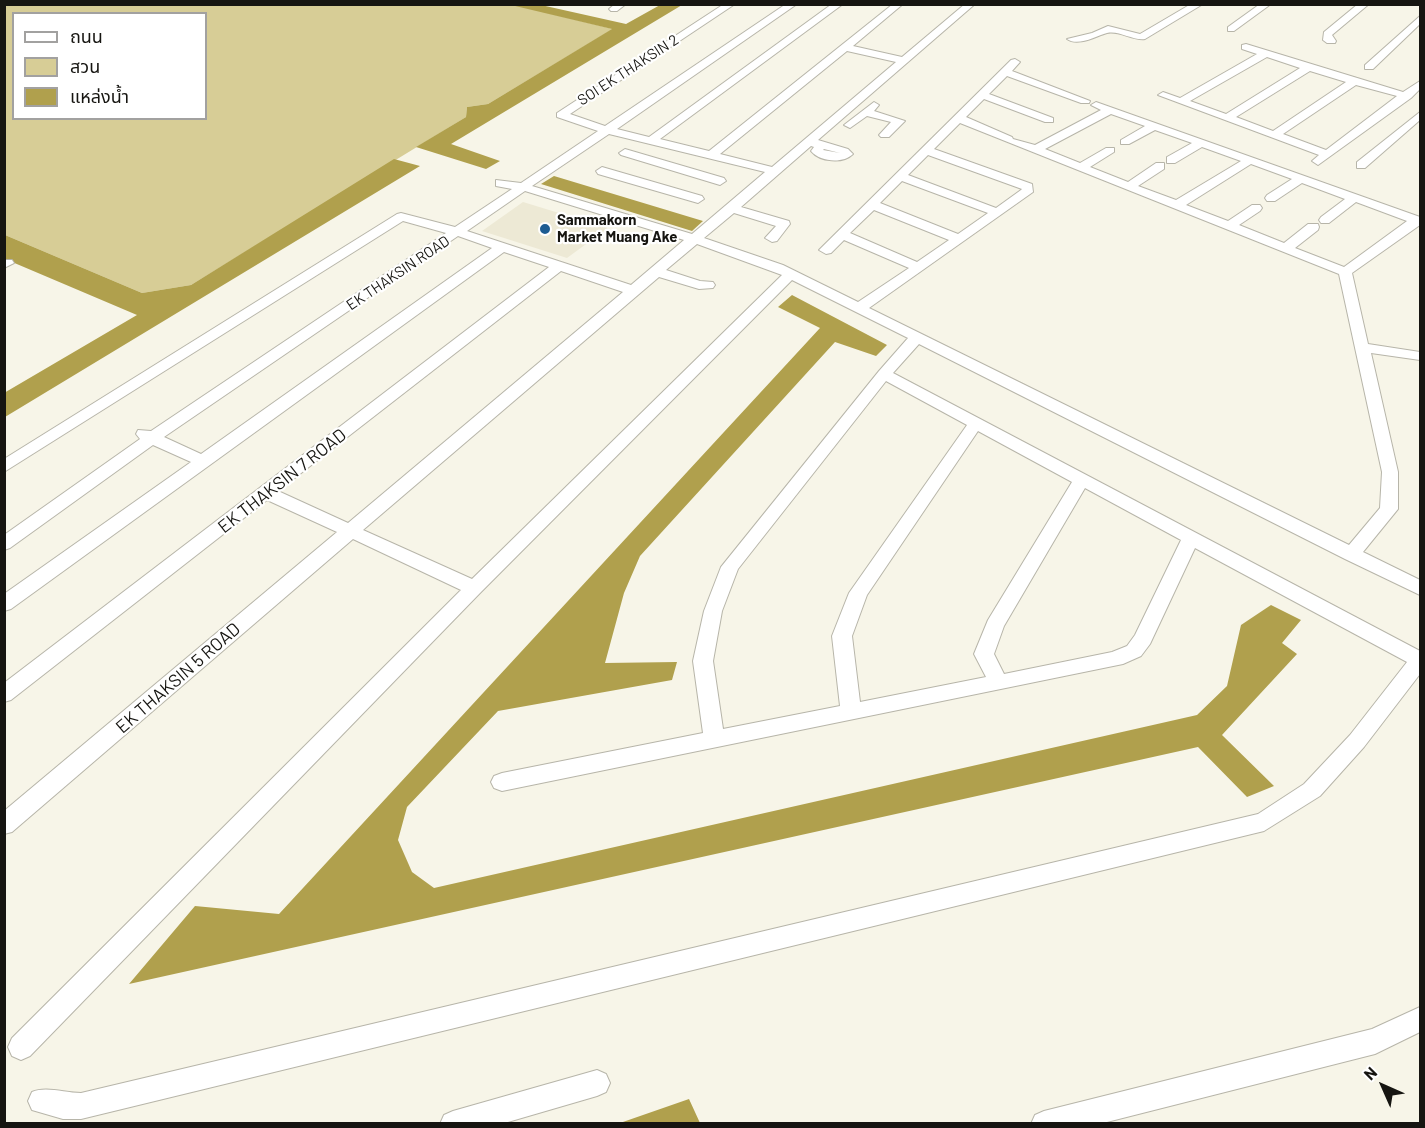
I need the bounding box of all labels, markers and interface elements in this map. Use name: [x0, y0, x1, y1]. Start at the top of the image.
legend: [12, 12, 207, 120]
text: ถนน: [70, 25, 103, 47]
street label: SOI EK THAKSIN 2: [574, 31, 682, 109]
text: สวน: [70, 55, 100, 77]
text: แหล่งน้ำ: [70, 85, 129, 107]
place label: Sammakorn Market Muang Ake: [557, 211, 677, 246]
marker: Sammakorn Market Muang Ake: [538, 222, 552, 236]
street label: EK THAKSIN ROAD: [343, 232, 453, 314]
street label: EK THAKSIN 7 ROAD: [214, 424, 350, 538]
street label: EK THAKSIN 5 ROAD: [112, 618, 244, 738]
north arrow: [1353, 1056, 1413, 1116]
text: N: [1359, 1062, 1380, 1083]

